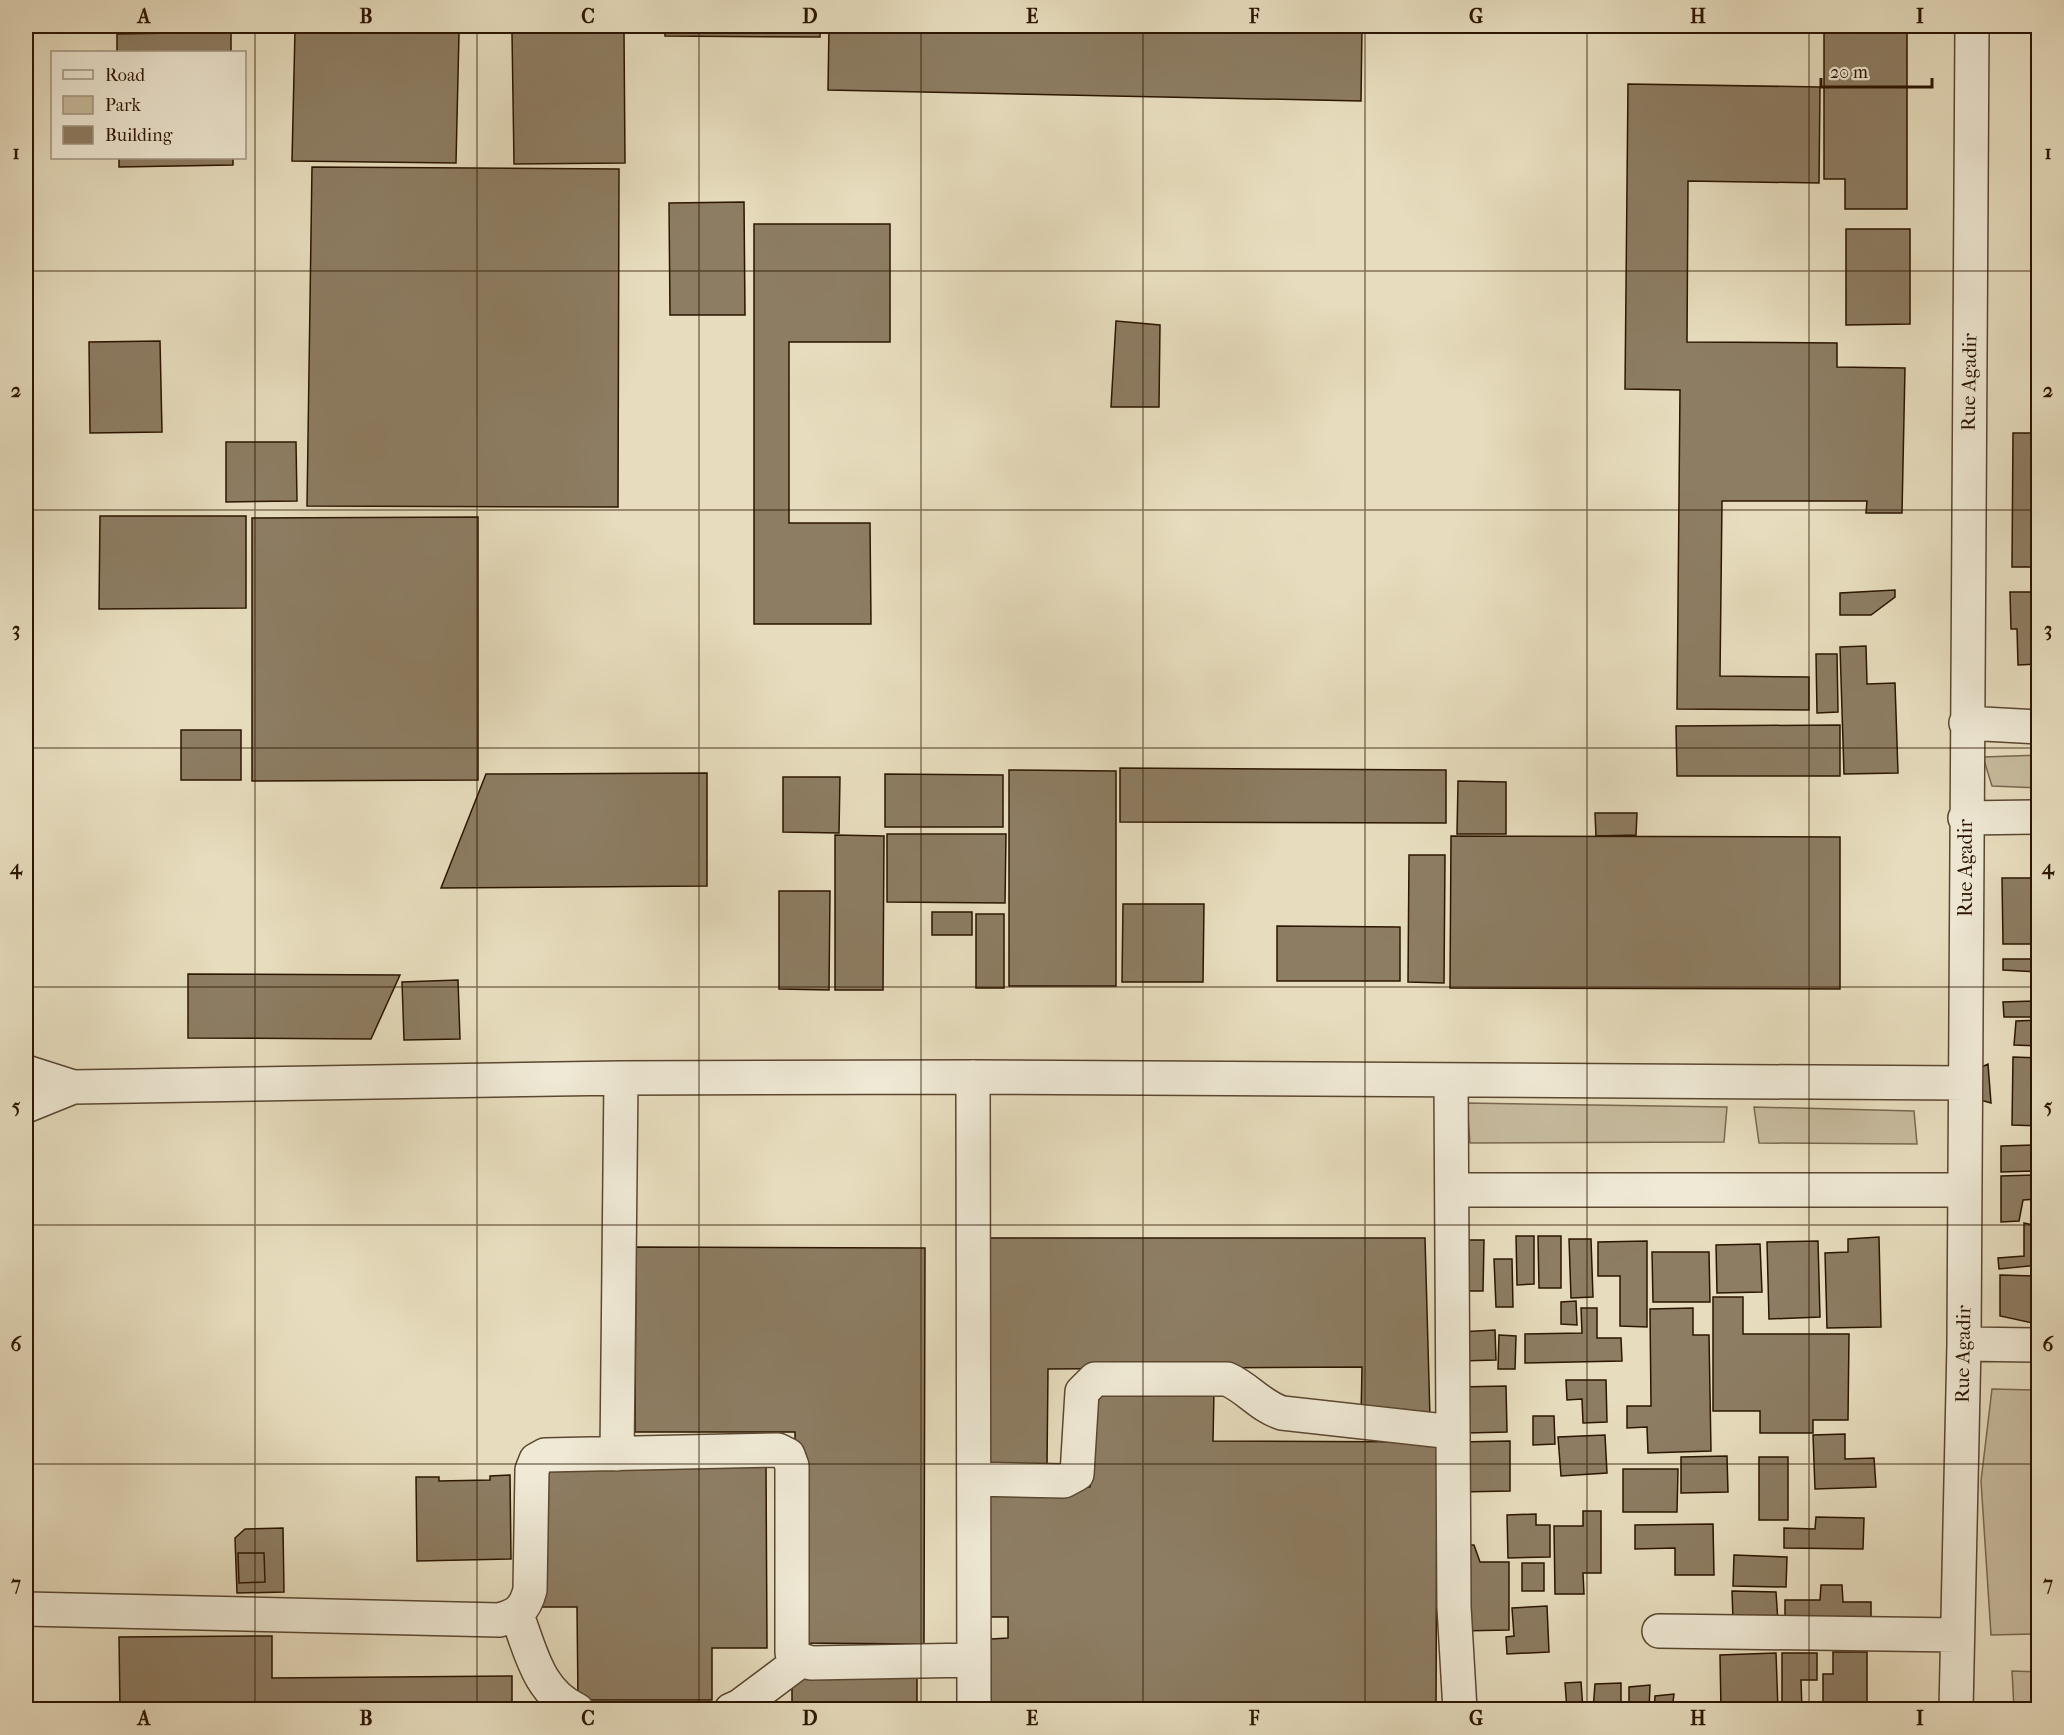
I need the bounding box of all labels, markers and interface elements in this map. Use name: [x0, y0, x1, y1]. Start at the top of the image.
text: A: [136, 5, 152, 28]
text: B: [359, 5, 373, 28]
text: C: [581, 5, 595, 28]
text: D: [802, 5, 818, 28]
text: E: [1026, 5, 1038, 28]
text: F: [1248, 5, 1260, 28]
text: G: [1469, 5, 1483, 28]
text: H: [1690, 5, 1706, 28]
text: I: [1916, 5, 1924, 28]
legend: [51, 51, 246, 159]
scale bar: [1821, 51, 1932, 89]
text: 20 m: [1830, 62, 1868, 83]
text: Road: [105, 65, 145, 86]
text: Park: [105, 95, 142, 116]
text: Building: [105, 125, 173, 146]
text: 1: [12, 141, 20, 164]
text: 1: [2044, 141, 2052, 164]
street label: Rue Agadir: [1957, 332, 1981, 431]
text: 2: [11, 379, 21, 402]
text: 2: [2043, 379, 2053, 402]
text: 3: [12, 618, 20, 641]
text: 3: [2044, 618, 2052, 641]
street label: Rue Agadir: [1954, 819, 1977, 917]
text: 4: [9, 856, 23, 880]
text: 4: [2041, 856, 2055, 880]
text: 5: [12, 1095, 21, 1118]
text: 5: [2044, 1095, 2053, 1118]
street label: Rue Agadir: [1951, 1304, 1975, 1403]
text: 6: [11, 1333, 23, 1356]
text: 6: [2043, 1333, 2055, 1356]
text: 7: [10, 1572, 21, 1595]
text: 7: [2042, 1572, 2053, 1595]
text: A: [136, 1707, 152, 1730]
text: B: [359, 1707, 373, 1730]
text: C: [581, 1707, 595, 1730]
text: D: [802, 1707, 818, 1730]
text: E: [1026, 1707, 1038, 1730]
text: F: [1248, 1707, 1260, 1730]
text: G: [1469, 1707, 1483, 1730]
text: H: [1690, 1707, 1706, 1730]
text: I: [1916, 1707, 1924, 1730]

